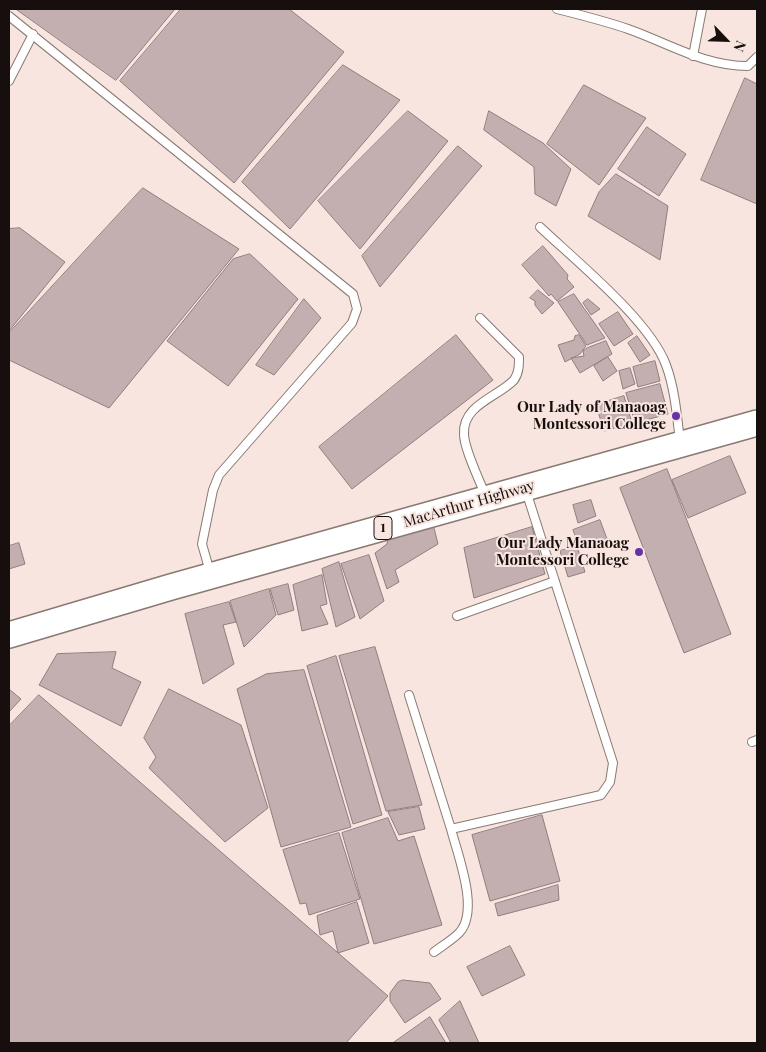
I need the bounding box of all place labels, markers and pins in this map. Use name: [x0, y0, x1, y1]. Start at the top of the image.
place label: Our Lady of Manaoag Montessori College: [517, 398, 666, 433]
marker: Our Lady of Manaoag Montessori College: [670, 410, 682, 422]
place label: Our Lady Manaoag Montessori College: [496, 534, 629, 569]
marker: Our Lady Manaoag Montessori College: [633, 546, 645, 558]

